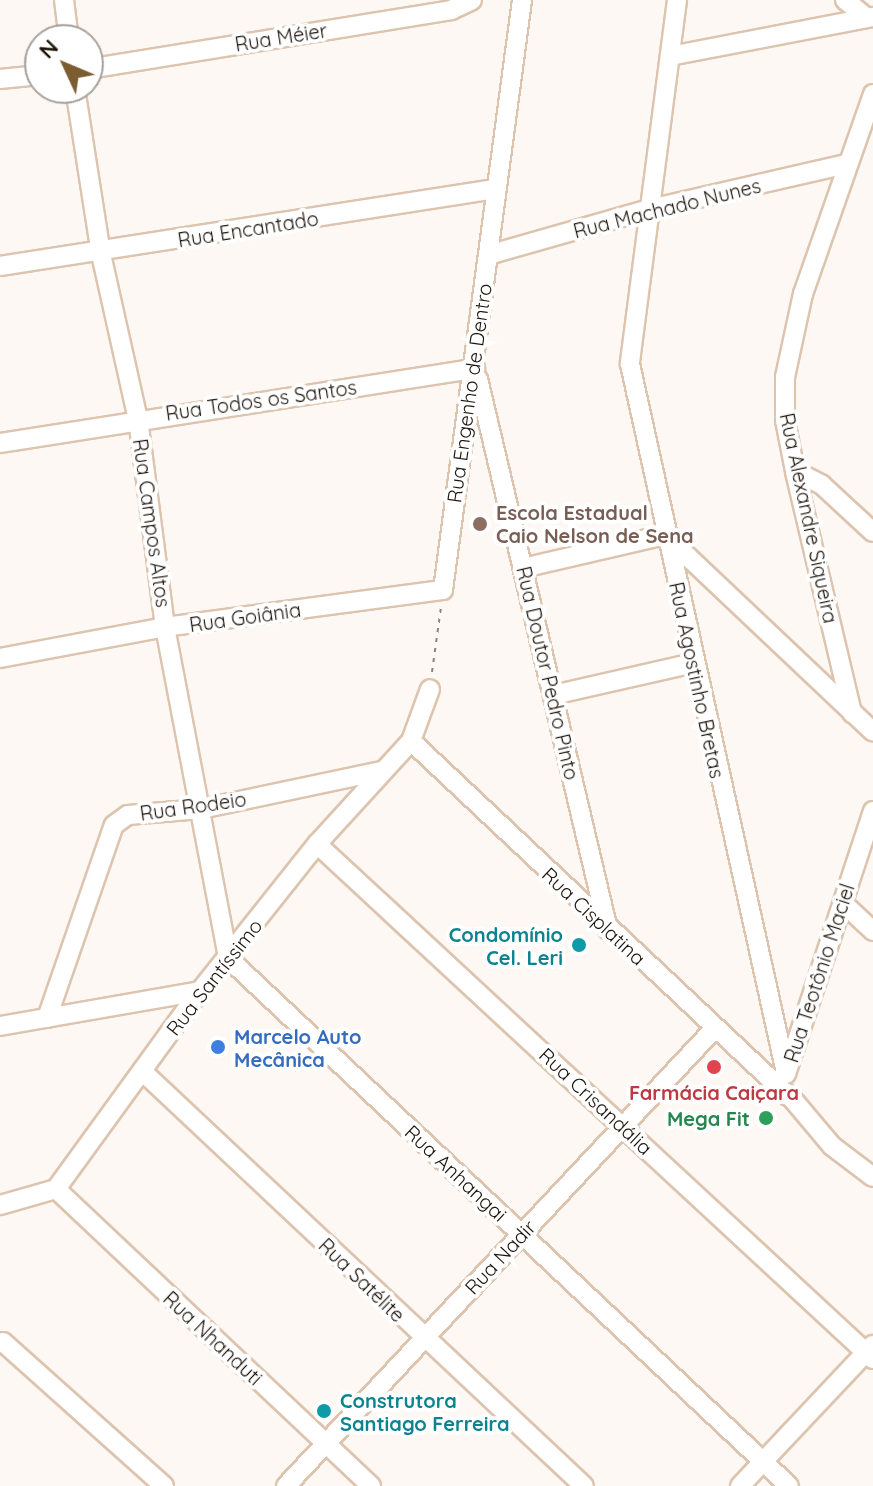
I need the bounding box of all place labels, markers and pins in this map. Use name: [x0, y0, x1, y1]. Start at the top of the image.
place label: Escola Estadual Caio Nelson de Sena: [496, 500, 694, 547]
marker: Escola Estadual Caio Nelson de Sena: [471, 515, 489, 533]
place label: Condomínio Cel. Leri: [449, 922, 563, 969]
marker: Condomínio Cel. Leri: [570, 936, 588, 954]
place label: Marcelo Auto Mecânica: [234, 1024, 362, 1071]
marker: Marcelo Auto Mecânica: [209, 1038, 227, 1056]
marker: Farmácia Caiçara: [705, 1058, 723, 1076]
place label: Farmácia Caiçara: [629, 1080, 799, 1104]
place label: Mega Fit: [667, 1106, 750, 1130]
marker: Mega Fit: [757, 1109, 775, 1127]
place label: Construtora Santiago Ferreira: [340, 1388, 509, 1435]
marker: Construtora Santiago Ferreira: [315, 1402, 333, 1420]

